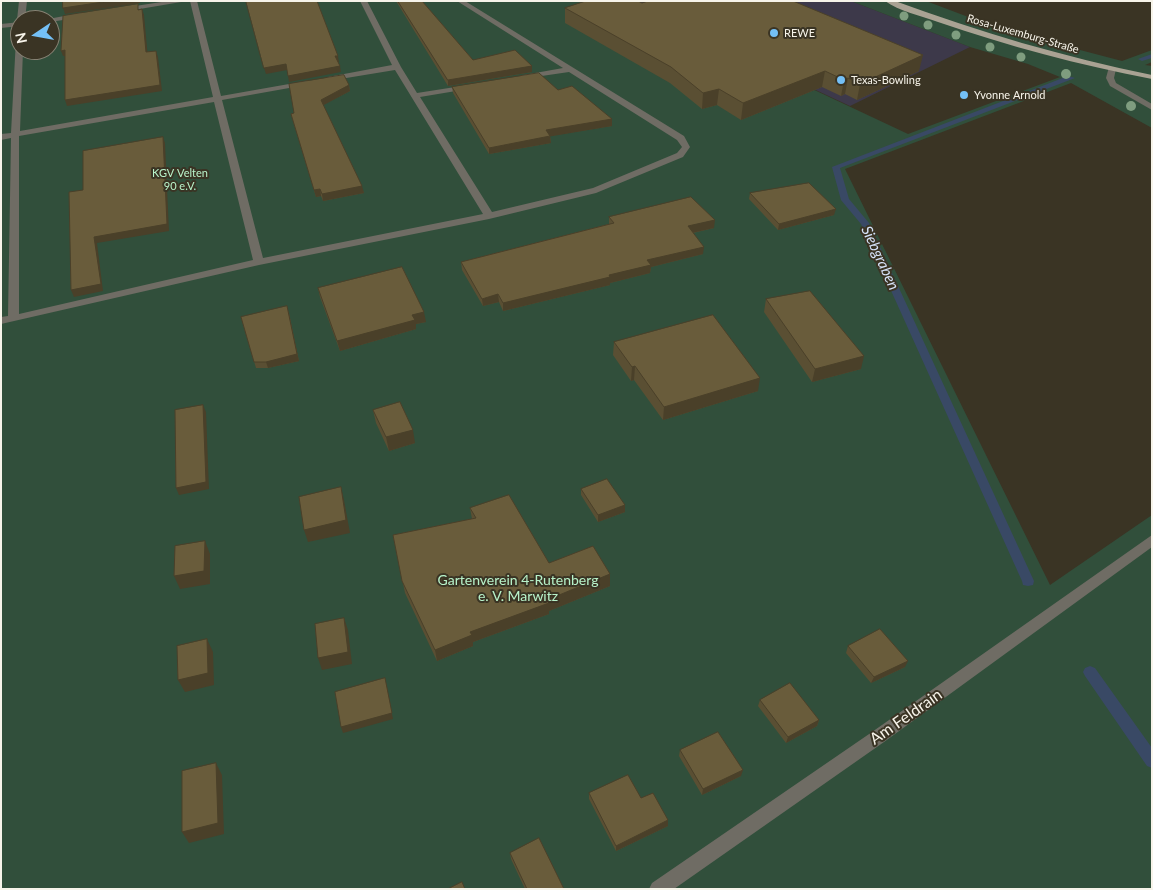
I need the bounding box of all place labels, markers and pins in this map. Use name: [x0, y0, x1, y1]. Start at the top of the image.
place label: REWE: [784, 26, 815, 40]
marker: REWE: [768, 27, 780, 39]
place label: Texas-Bowling: [851, 73, 921, 87]
marker: Texas-Bowling: [835, 74, 847, 86]
place label: Yvonne Arnold: [974, 88, 1045, 102]
marker: Yvonne Arnold: [958, 89, 970, 101]

